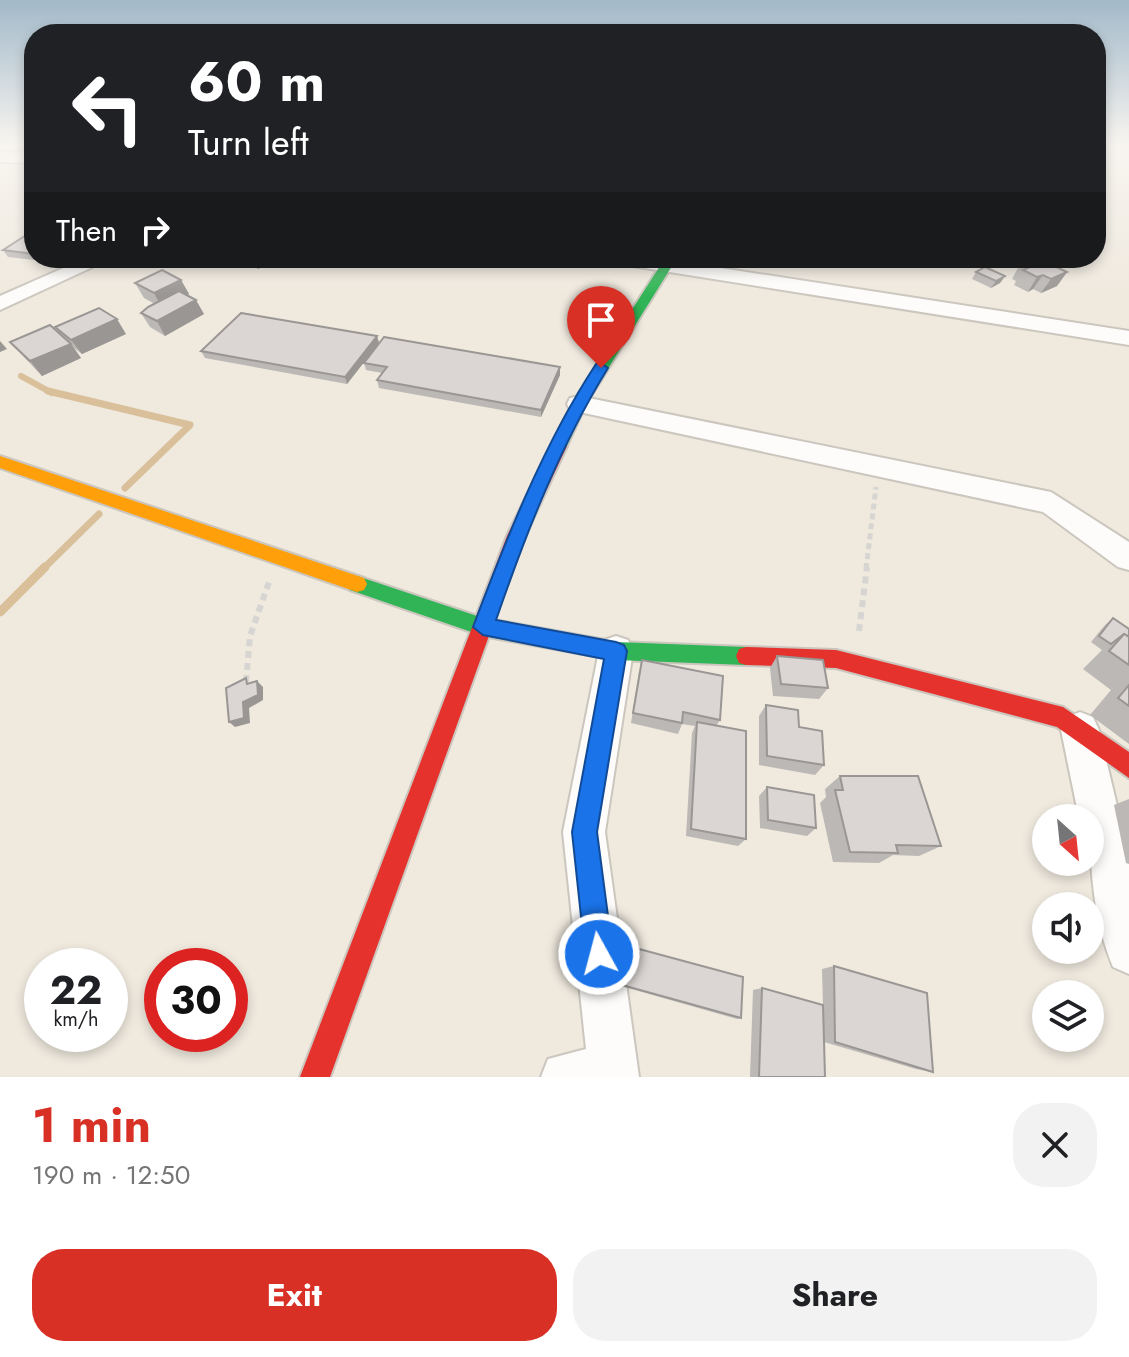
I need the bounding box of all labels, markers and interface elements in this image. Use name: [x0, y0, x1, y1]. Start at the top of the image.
text: 60 m: [188, 41, 325, 122]
icon: left: [56, 56, 160, 160]
text: Turn left: [188, 116, 309, 168]
icon: right: [133, 208, 177, 252]
text: Then: [56, 209, 117, 252]
pin: [567, 286, 635, 368]
icon: arrive: [579, 298, 623, 342]
north arrow: [1032, 804, 1104, 876]
map controls: [1032, 804, 1104, 1052]
button: sound: [1032, 892, 1104, 964]
position arrow: [557, 912, 641, 996]
speed limit sign: 30: [144, 948, 248, 1052]
text: 22: [50, 961, 102, 1019]
button: layers: [1032, 980, 1104, 1052]
text: km/h: [53, 1005, 99, 1034]
text: 1 min: [32, 1091, 151, 1160]
button: close: [1013, 1103, 1097, 1187]
text: 190 m · 12:50: [32, 1156, 190, 1194]
button: Exit: [32, 1249, 557, 1341]
button: Share: [573, 1249, 1097, 1341]

